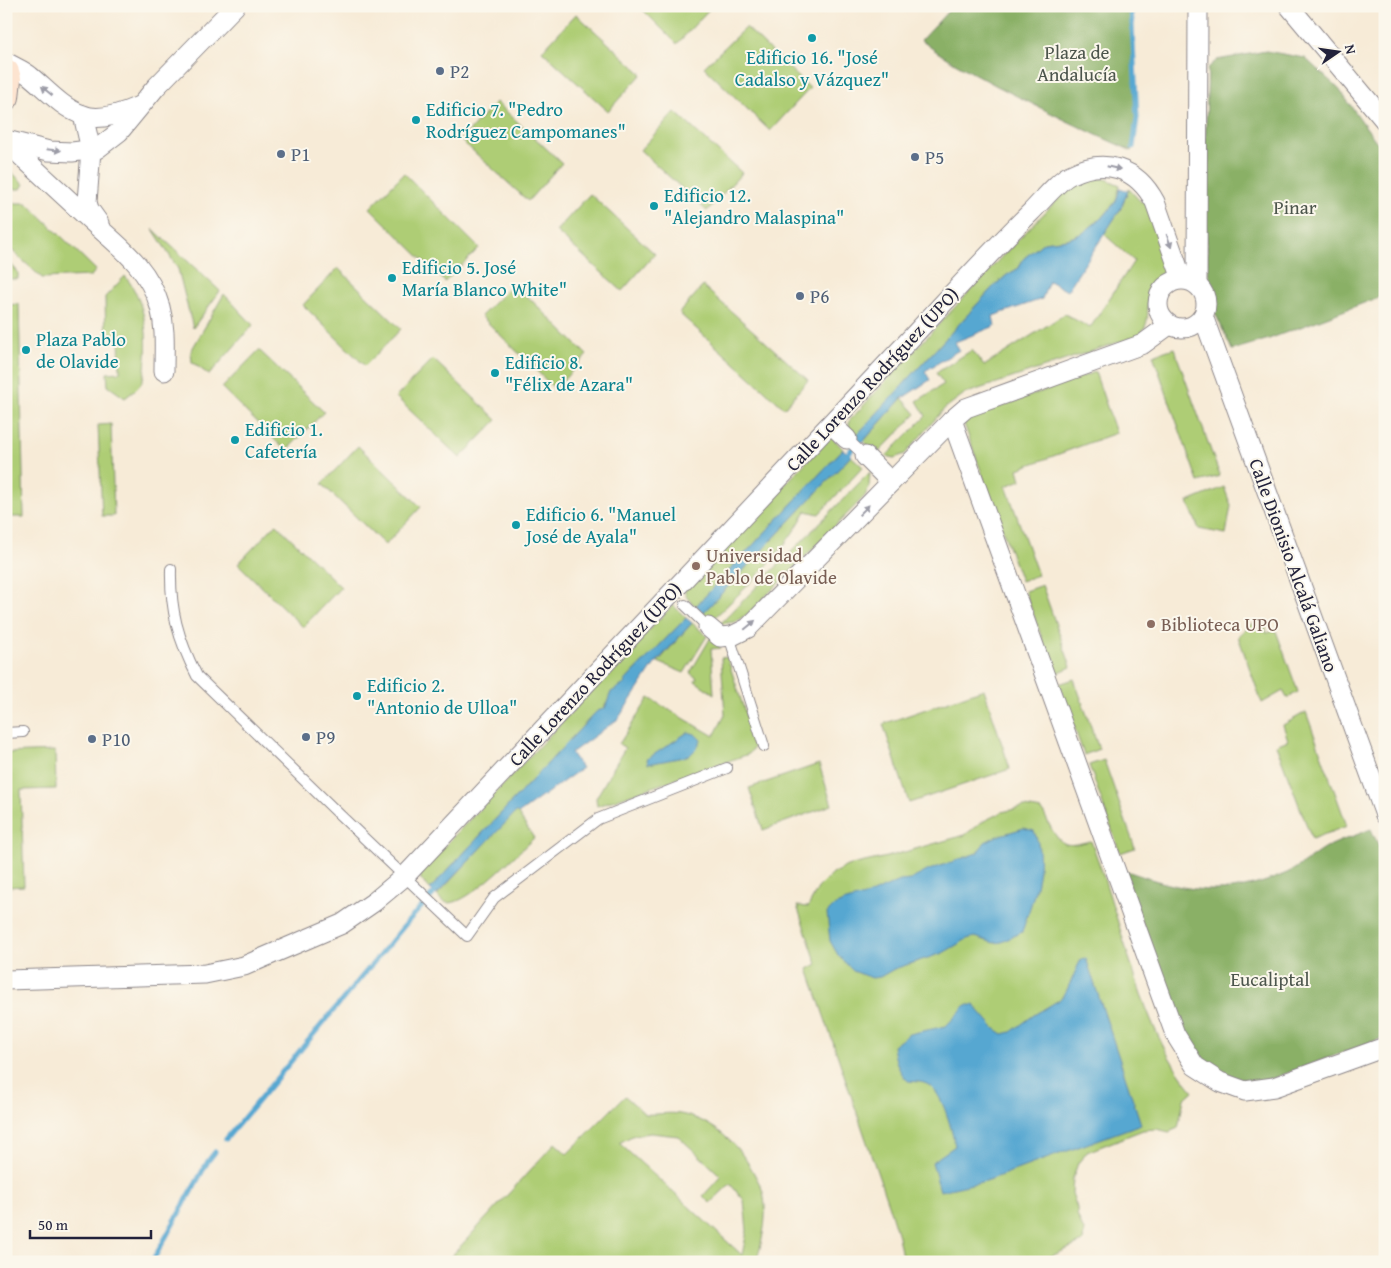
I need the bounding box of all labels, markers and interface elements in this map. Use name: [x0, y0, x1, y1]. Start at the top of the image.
north arrow: [1314, 28, 1364, 78]
marker: Edificio 16. "José Cadalso y Vázquez": [806, 32, 818, 44]
park label: Plaza de Andalucía: [1037, 38, 1117, 88]
text: N: [1340, 42, 1362, 57]
place label: Edificio 16. "José Cadalso y Vázquez": [735, 43, 889, 93]
place label: P2: [450, 57, 469, 85]
marker: P2: [434, 65, 446, 77]
one-way arrow: [41, 85, 54, 96]
place label: Edificio 7. "Pedro Rodríguez Campomanes": [426, 95, 626, 145]
marker: Edificio 7. "Pedro Rodríguez Campomanes": [410, 114, 422, 126]
place label: P1: [291, 140, 310, 168]
place label: P5: [925, 143, 944, 171]
one-way arrow: [46, 147, 62, 155]
marker: P1: [275, 148, 287, 160]
marker: P5: [909, 151, 921, 163]
one-way arrow: [1107, 164, 1122, 172]
place label: Edificio 12. "Alejandro Malaspina": [664, 181, 844, 231]
park label: Pinar: [1273, 193, 1317, 221]
marker: Edificio 12. "Alejandro Malaspina": [648, 200, 660, 212]
one-way arrow: [1165, 233, 1173, 248]
place label: Edificio 5. José María Blanco White": [402, 253, 567, 303]
marker: Edificio 5. José María Blanco White": [386, 272, 398, 284]
street label: Calle Lorenzo Rodríguez (UPO): [779, 281, 965, 477]
place label: P6: [810, 282, 829, 310]
marker: P6: [794, 290, 806, 302]
place label: Plaza Pablo de Olavide: [36, 325, 126, 375]
marker: Plaza Pablo de Olavide: [20, 344, 32, 356]
place label: Edificio 8. "Félix de Azara": [505, 348, 633, 398]
marker: Edificio 8. "Félix de Azara": [489, 367, 501, 379]
place label: Edificio 1. Cafetería: [245, 415, 323, 465]
marker: Edificio 1. Cafetería: [229, 434, 241, 446]
street label: Calle Dionisio Alcalá Galiano: [1242, 454, 1346, 676]
place label: Edificio 6. "Manuel José de Ayala": [524, 500, 676, 550]
one-way arrow: [858, 504, 870, 516]
marker: Edificio 6. "Manuel José de Ayala": [510, 519, 522, 531]
place label: Universidad Pablo de Olavide: [706, 541, 837, 591]
marker: Universidad Pablo de Olavide: [690, 560, 702, 572]
street label: Calle Lorenzo Rodríguez (UPO): [502, 576, 688, 772]
place label: Biblioteca UPO: [1161, 610, 1279, 638]
marker: Biblioteca UPO: [1145, 618, 1157, 630]
one-way arrow: [743, 619, 756, 630]
place label: Edificio 2. "Antonio de Ulloa": [367, 671, 517, 721]
marker: Edificio 2. "Antonio de Ulloa": [351, 690, 363, 702]
place label: P9: [316, 723, 335, 751]
place label: P10: [102, 725, 131, 753]
marker: P9: [300, 731, 312, 743]
marker: P10: [86, 733, 98, 745]
park label: Eucaliptal: [1230, 965, 1310, 993]
scale bar: [30, 1208, 151, 1240]
text: 50 m: [38, 1214, 69, 1235]

